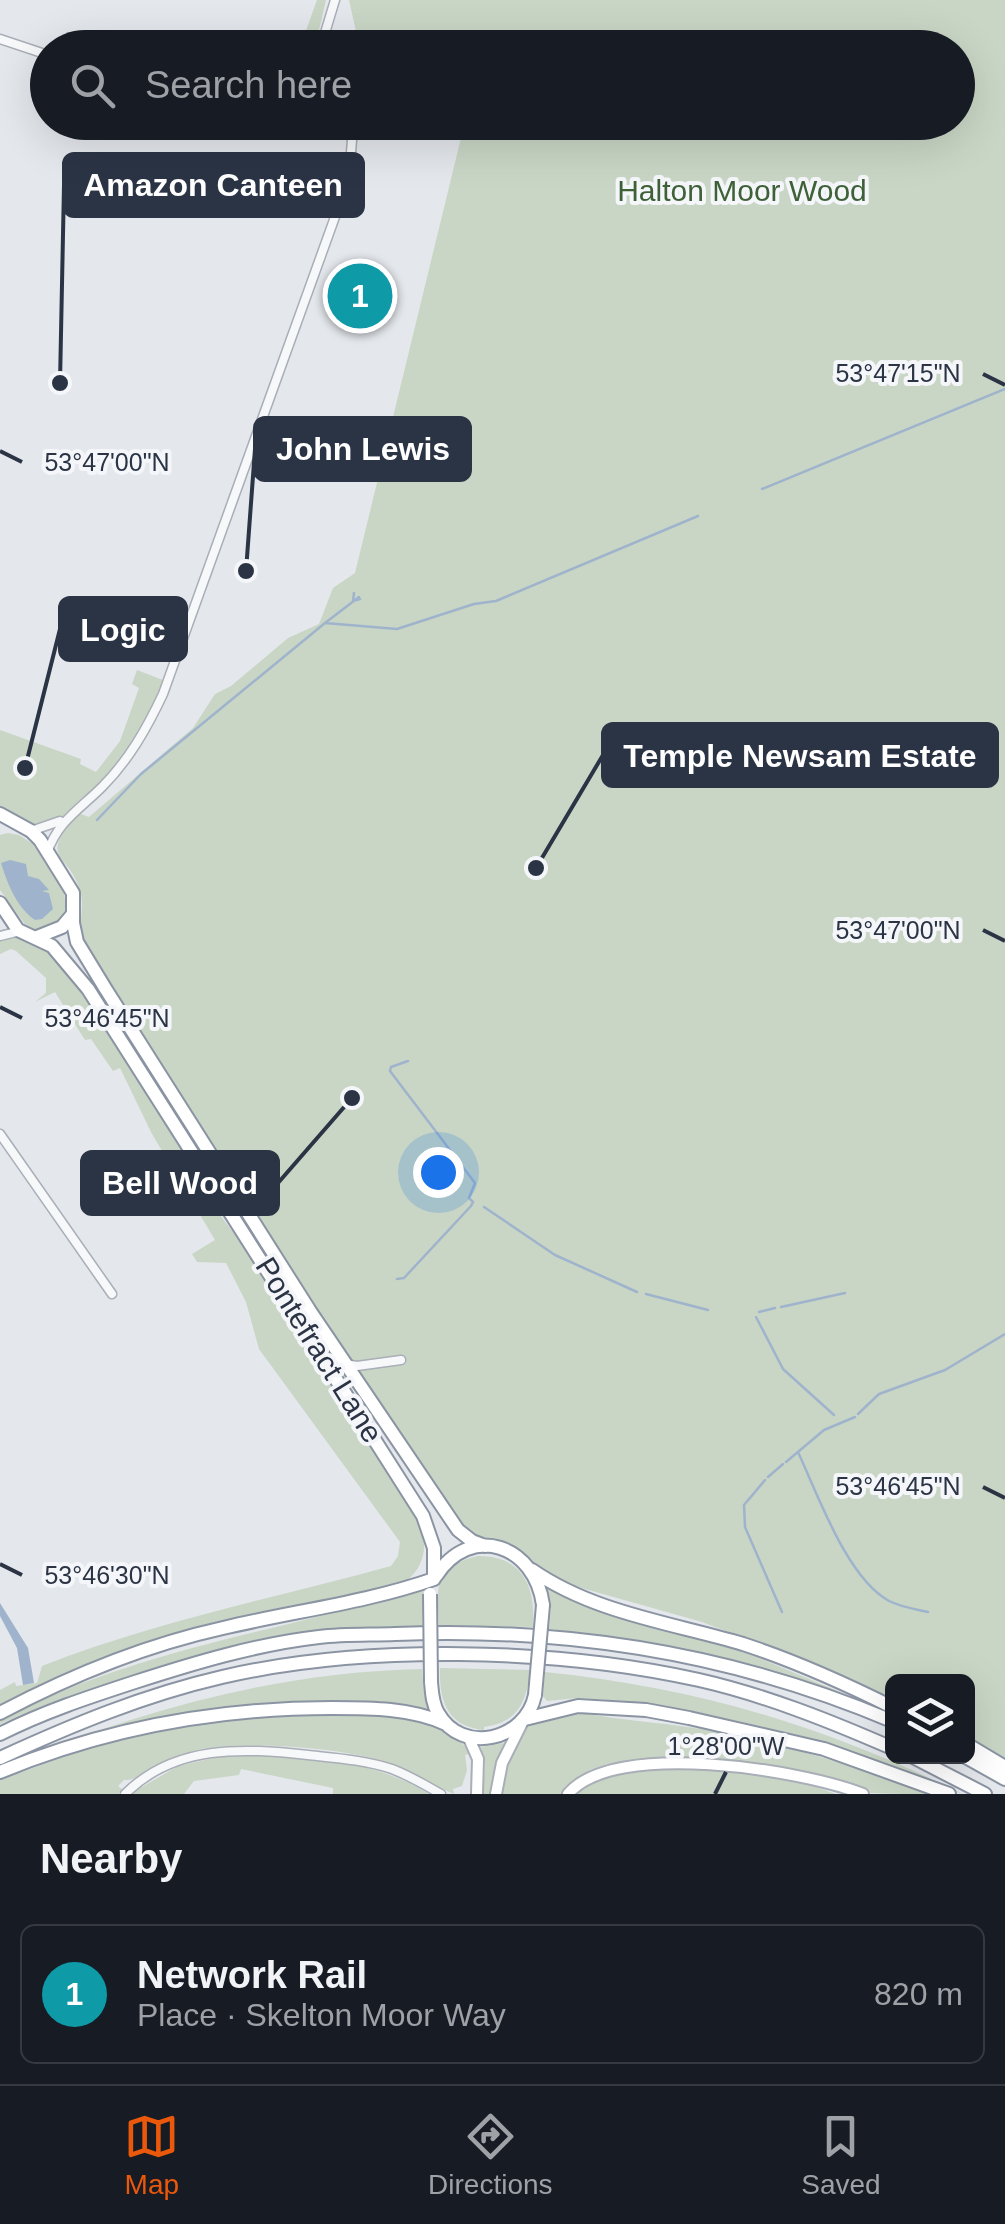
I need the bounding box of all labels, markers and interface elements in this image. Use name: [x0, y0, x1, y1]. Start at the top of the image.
search box: [30, 30, 975, 140]
icon: search: [65, 58, 120, 113]
text: Search here: [145, 64, 352, 106]
callout: Amazon Canteen: [64, 154, 363, 216]
text: Amazon Canteen: [83, 167, 343, 203]
park label: Halton Moor Wood: [617, 174, 867, 207]
pin: 1: [328, 258, 392, 334]
text: 53°47'15"N: [835, 359, 961, 387]
callout: John Lewis: [255, 418, 470, 480]
text: John Lewis: [276, 431, 450, 467]
text: 53°47'00"N: [44, 448, 170, 476]
callout: Logic: [60, 598, 186, 660]
text: Logic: [80, 612, 166, 648]
callout: Temple Newsam Estate: [603, 724, 997, 786]
text: Temple Newsam Estate: [623, 738, 977, 774]
text: 53°47'00"N: [835, 916, 961, 944]
text: 53°46'45"N: [44, 1004, 170, 1032]
your location: [413, 1147, 464, 1198]
callout: Bell Wood: [82, 1152, 278, 1214]
text: Bell Wood: [102, 1165, 258, 1201]
street label: Pontefract Lane: [249, 1251, 390, 1448]
text: 53°46'45"N: [835, 1472, 961, 1500]
text: 53°46'30"N: [44, 1561, 170, 1589]
map controls: [885, 1674, 975, 1764]
button: layers: [885, 1674, 975, 1764]
text: 1°28'00"W: [668, 1732, 785, 1760]
text: Nearby: [40, 1835, 182, 1882]
text: Network Rail: [137, 1954, 367, 1996]
text: 1: [66, 1976, 83, 2012]
text: 820 m: [874, 1976, 963, 2012]
text: Place · Skelton Moor Way: [137, 1997, 506, 2033]
tab: Map: [124, 2109, 179, 2201]
tab: Directions: [428, 2109, 553, 2201]
tab: Saved: [801, 2109, 881, 2201]

